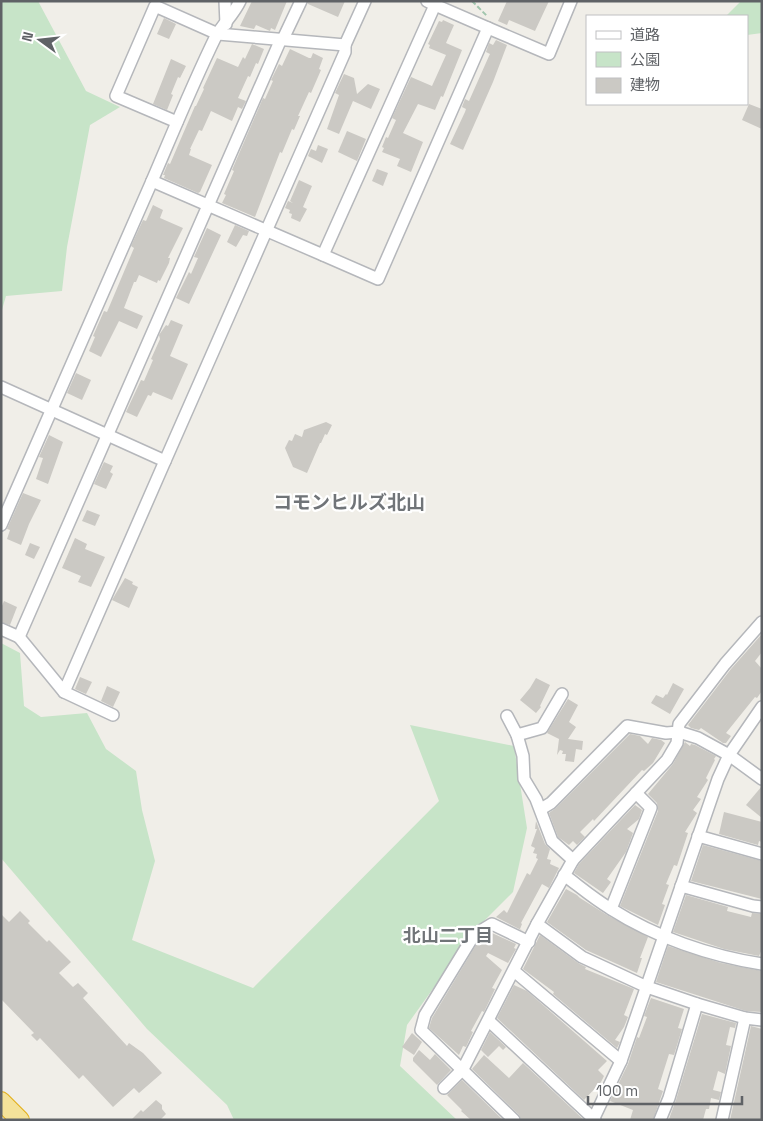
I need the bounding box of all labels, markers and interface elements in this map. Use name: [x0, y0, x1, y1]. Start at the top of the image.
north arrow: [15, 15, 65, 65]
legend: [586, 15, 748, 105]
text: 道路: [630, 25, 660, 44]
text: N: [18, 30, 37, 44]
text: 公園: [630, 50, 660, 69]
text: 建物: [630, 75, 660, 94]
district label: コモンヒルズ北山: [273, 490, 425, 515]
district label: 北山二丁目: [403, 924, 493, 947]
scale bar: [588, 1074, 742, 1106]
text: 100 m: [596, 1081, 638, 1100]

